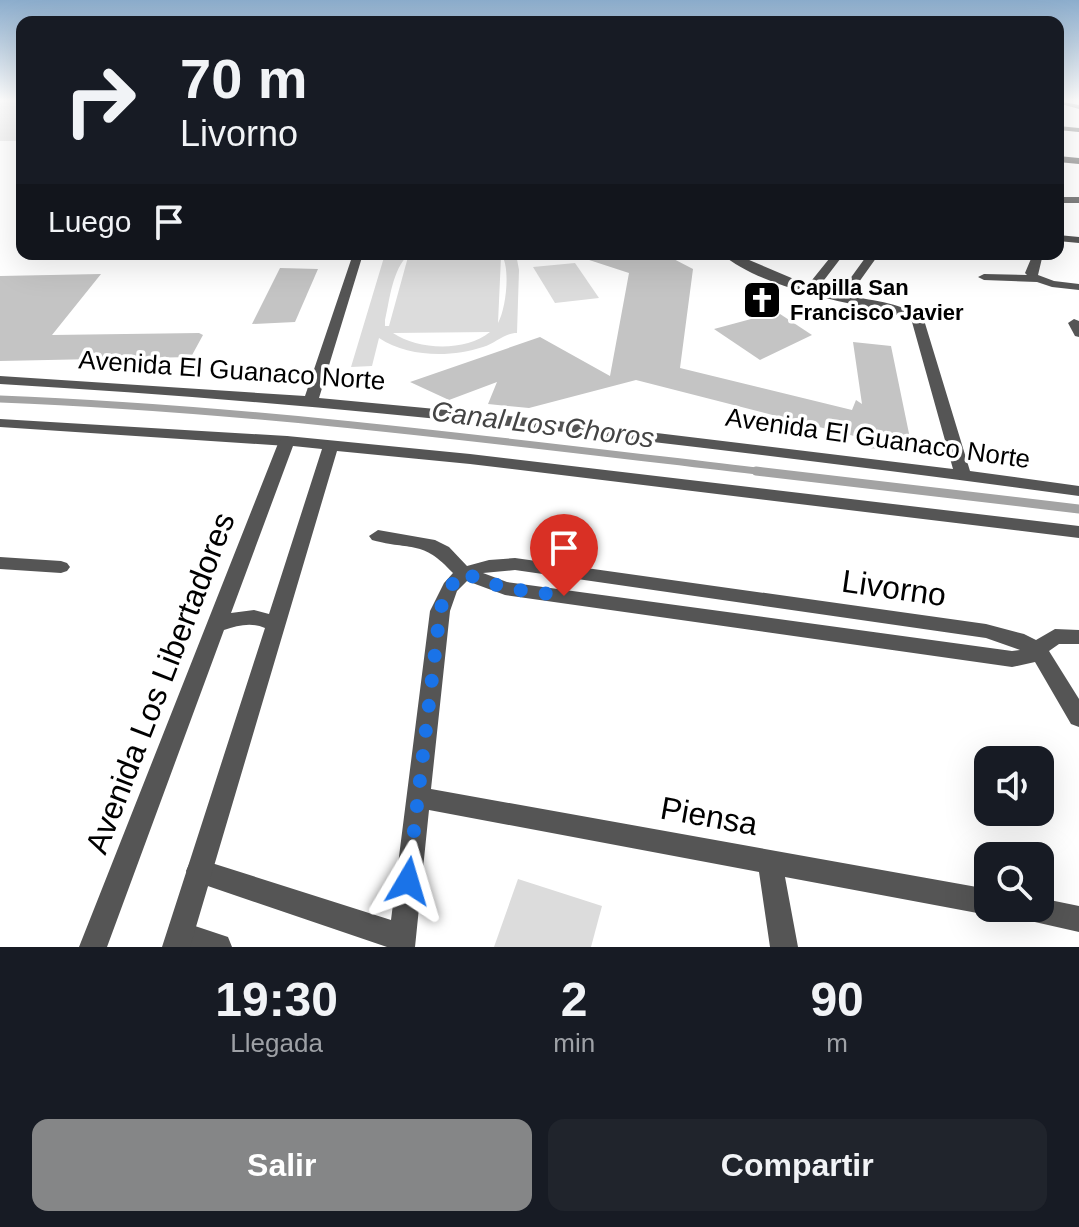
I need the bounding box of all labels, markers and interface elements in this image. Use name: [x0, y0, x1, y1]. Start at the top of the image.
text: 70 m: [180, 47, 308, 110]
icon: right: [48, 48, 152, 152]
text: Livorno: [180, 113, 298, 154]
icon: arrive: [147, 200, 191, 244]
text: Luego: [48, 205, 131, 238]
place label: Capilla San Francisco Javier: [790, 275, 964, 325]
church icon: Capilla San Francisco Javier: [741, 279, 783, 321]
street label: Avenida El Guanaco Norte: [78, 344, 386, 396]
water label: Canal Los Choros: [430, 395, 656, 454]
street label: Avenida El Guanaco Norte: [724, 402, 1032, 474]
street label: Avenida Los Libertadores: [78, 507, 242, 859]
pin: [530, 514, 598, 596]
icon: arrive: [542, 526, 586, 570]
street label: Livorno: [840, 563, 948, 613]
map controls: [974, 746, 1054, 922]
button: sound: [974, 746, 1054, 826]
street label: Piensa: [658, 790, 761, 842]
position arrow: [366, 839, 450, 923]
button: search: [974, 842, 1054, 922]
text: 19:30: [215, 973, 338, 1026]
text: 2: [561, 973, 588, 1026]
text: 90: [810, 973, 864, 1026]
text: Llegada: [230, 1028, 323, 1058]
text: min: [553, 1028, 595, 1058]
text: m: [826, 1028, 848, 1058]
button: Salir: [32, 1119, 532, 1211]
button: Compartir: [548, 1119, 1047, 1211]

